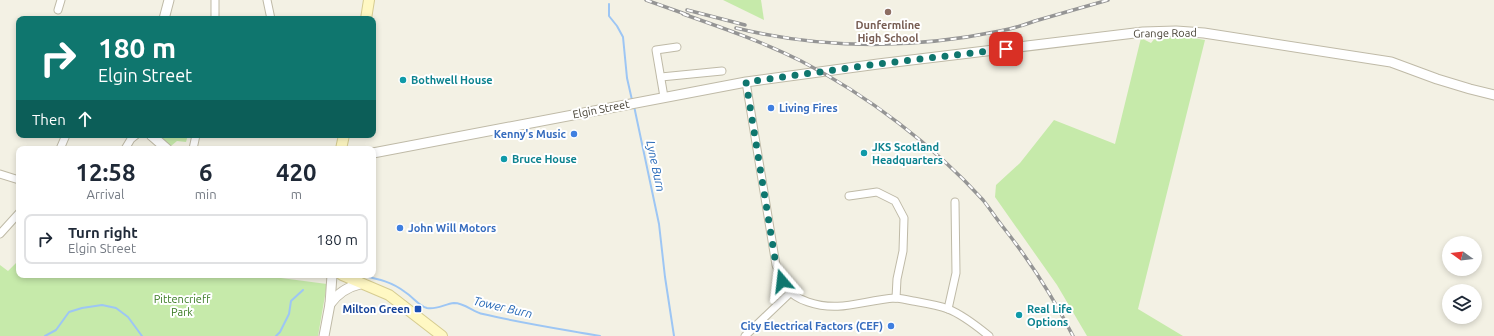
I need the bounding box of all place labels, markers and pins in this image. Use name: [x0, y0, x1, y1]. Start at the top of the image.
marker: Dunfermline High School: [883, 7, 893, 17]
place label: Dunfermline High School: [856, 19, 920, 44]
pin: [989, 32, 1023, 66]
place label: Bothwell House: [411, 74, 493, 86]
marker: Bothwell House: [398, 75, 408, 85]
place label: Living Fires: [779, 102, 838, 114]
marker: Living Fires: [766, 103, 776, 113]
place label: Kenny's Music: [494, 128, 567, 140]
marker: Kenny's Music: [569, 129, 579, 139]
place label: JKS Scotland Headquarters: [872, 141, 943, 166]
marker: JKS Scotland Headquarters: [859, 148, 869, 158]
place label: Bruce House: [512, 153, 577, 165]
marker: Bruce House: [499, 154, 509, 164]
place label: John Will Motors: [408, 222, 496, 234]
marker: John Will Motors: [395, 223, 405, 233]
place label: Milton Green: [342, 303, 410, 315]
place label: Real Life Options: [1027, 303, 1072, 328]
marker: Milton Green: [413, 304, 423, 314]
marker: Real Life Options: [1014, 310, 1024, 320]
place label: City Electrical Factors (CEF): [741, 320, 883, 333]
marker: City Electrical Factors (CEF): [886, 321, 896, 331]

